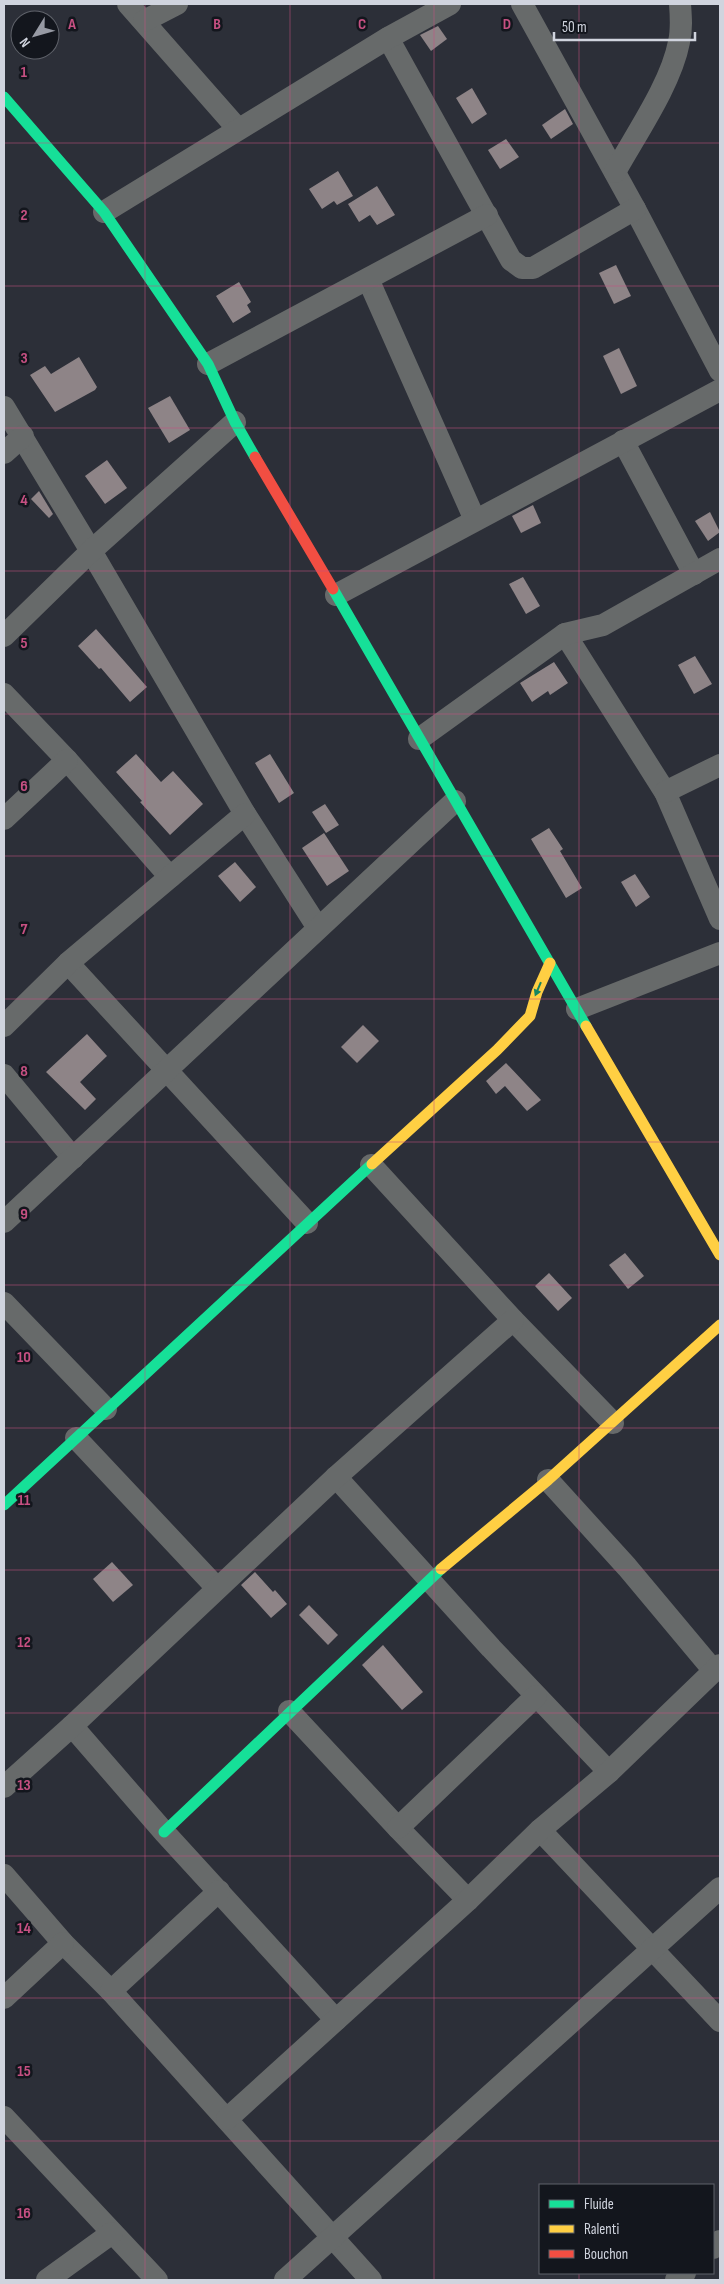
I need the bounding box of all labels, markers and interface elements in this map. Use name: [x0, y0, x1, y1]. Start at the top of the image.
north arrow: [10, 10, 60, 60]
scale bar: [554, 10, 695, 42]
text: A: [67, 15, 76, 34]
text: B: [213, 15, 221, 34]
text: C: [358, 15, 366, 34]
text: D: [503, 15, 511, 34]
text: 50 m: [562, 18, 587, 37]
text: N: [16, 34, 34, 51]
text: 1: [21, 63, 28, 82]
text: 2: [20, 206, 28, 225]
text: 3: [20, 349, 28, 368]
text: 4: [20, 491, 28, 510]
text: 5: [20, 634, 28, 653]
text: 6: [20, 777, 28, 796]
text: 7: [21, 920, 28, 939]
one-way arrow: [534, 982, 542, 996]
text: 8: [20, 1062, 28, 1081]
text: 9: [20, 1205, 28, 1224]
text: 10: [17, 1348, 31, 1367]
text: 11: [18, 1491, 31, 1510]
text: 12: [17, 1633, 31, 1652]
text: 13: [17, 1776, 31, 1795]
text: 14: [17, 1919, 31, 1938]
text: 15: [17, 2062, 31, 2081]
legend: [539, 2184, 714, 2274]
text: Fluide: [584, 2195, 614, 2214]
text: 16: [17, 2204, 31, 2223]
text: Ralenti: [584, 2220, 619, 2239]
text: Bouchon: [584, 2245, 628, 2264]

